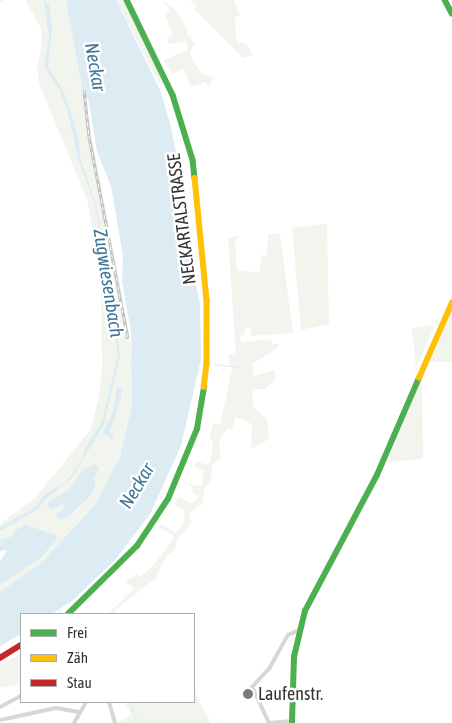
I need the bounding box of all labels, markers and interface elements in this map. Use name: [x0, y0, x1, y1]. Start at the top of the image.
water label: Neckar: [80, 41, 110, 93]
street label: NECKARTALSTRASSE: [163, 152, 201, 286]
water label: Zugwiesenbach: [88, 227, 128, 339]
water label: Neckar: [115, 459, 159, 513]
legend: [20, 613, 195, 703]
text: Frei: [67, 624, 87, 641]
text: Zäh: [67, 649, 88, 666]
text: Stau: [67, 674, 92, 691]
place label: Laufenstr.: [258, 683, 323, 705]
marker: Laufenstr.: [242, 688, 254, 700]

